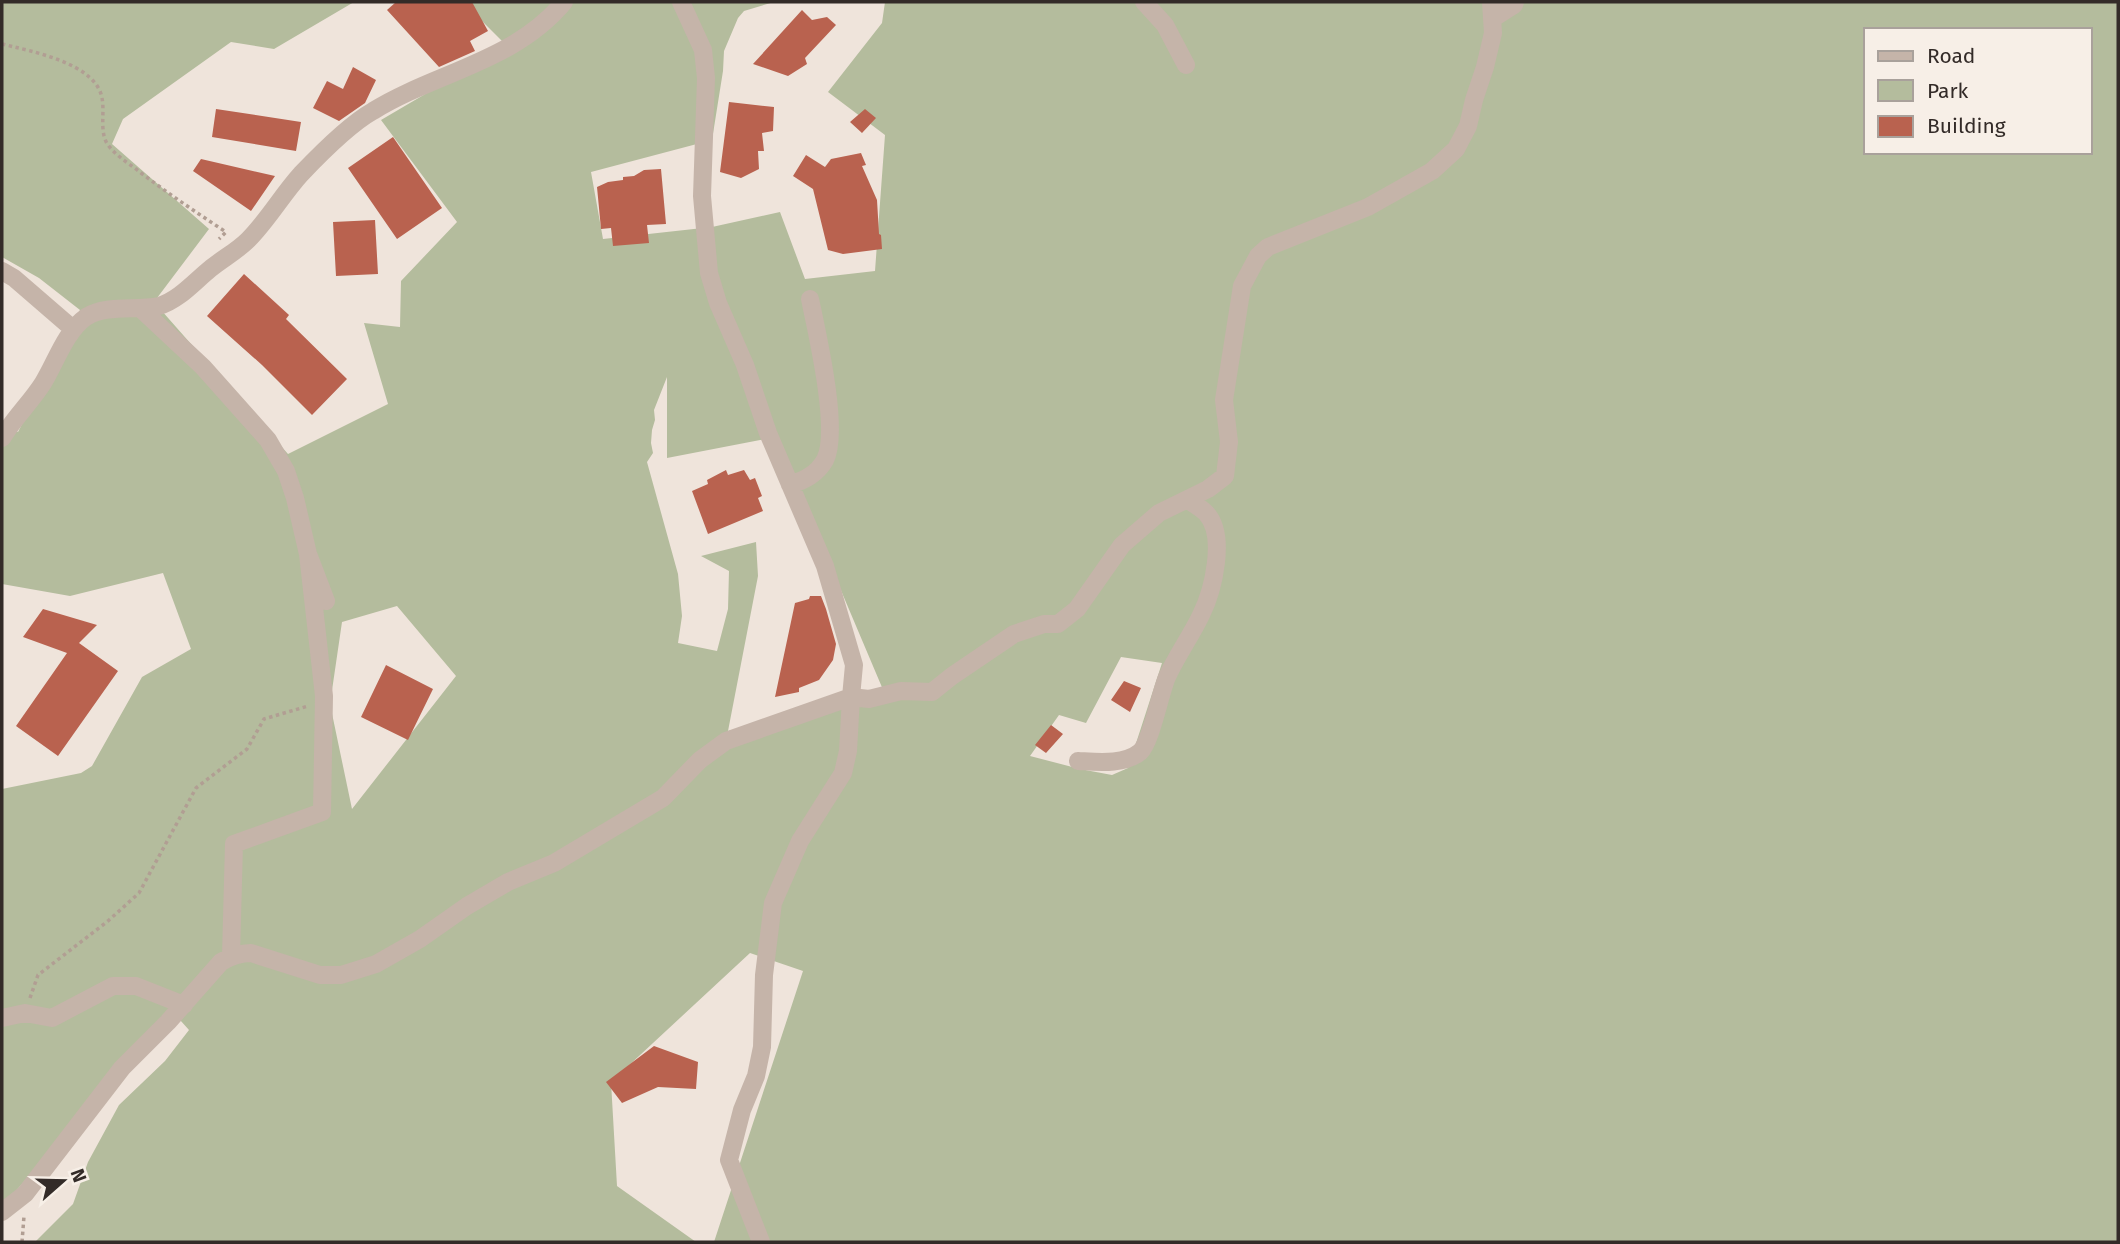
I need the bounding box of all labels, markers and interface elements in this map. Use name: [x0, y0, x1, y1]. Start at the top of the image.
legend: [1864, 28, 2092, 154]
text: Road: [1927, 43, 1975, 69]
text: Park: [1927, 78, 1969, 104]
text: Building: [1927, 113, 2006, 139]
north arrow: [28, 1146, 98, 1216]
text: N: [66, 1165, 91, 1185]

